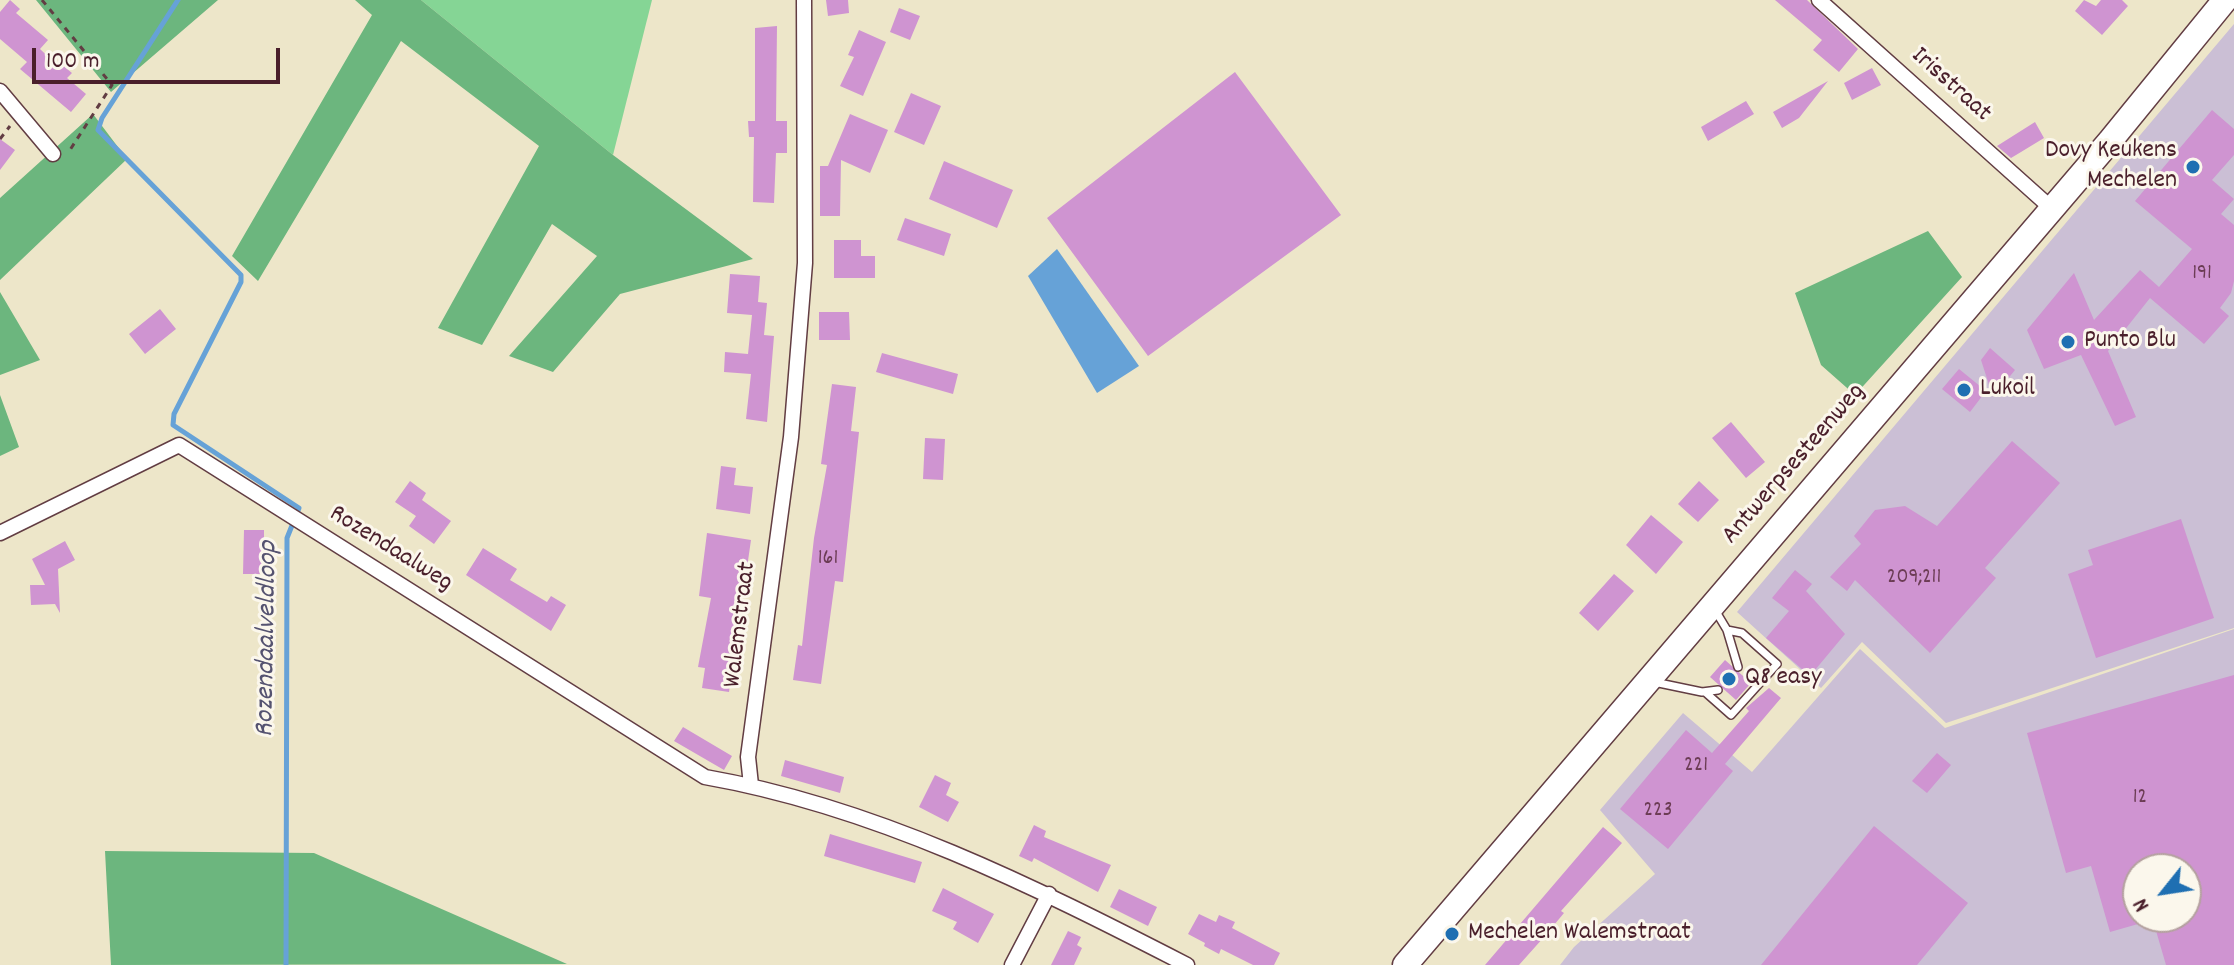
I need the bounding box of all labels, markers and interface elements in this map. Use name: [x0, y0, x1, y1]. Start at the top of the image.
scale bar: [36, 32, 284, 82]
street label: Irisstraat: [1903, 42, 1997, 130]
text: 100 m: [46, 45, 99, 79]
place label: Dovy Keukens Mechelen: [2045, 136, 2177, 198]
marker: Dovy Keukens Mechelen: [2184, 158, 2202, 176]
house number: 191: [2192, 262, 2212, 288]
place label: Punto Blu: [2084, 326, 2176, 358]
marker: Punto Blu: [2059, 333, 2077, 351]
place label: Lukoil: [1980, 374, 2035, 406]
street label: Antwerpsesteenweg: [1717, 378, 1873, 552]
marker: Lukoil: [1955, 381, 1973, 399]
street label: Rozendaalweg: [322, 500, 458, 600]
water label: Rozendaalveldloop: [250, 541, 288, 737]
house number: 161: [818, 547, 838, 573]
street label: Walemstraat: [719, 560, 765, 690]
house number: 209;211: [1887, 566, 1941, 592]
place label: Q8 easy: [1745, 663, 1822, 695]
marker: Q8 easy: [1720, 670, 1738, 688]
house number: 221: [1684, 754, 1708, 780]
house number: 12: [2133, 786, 2147, 812]
house number: 223: [1644, 799, 1672, 825]
north arrow: [2122, 853, 2202, 933]
text: N: [2126, 892, 2159, 917]
place label: Mechelen Walemstraat: [1468, 918, 1691, 950]
marker: Mechelen Walemstraat: [1443, 925, 1461, 943]

